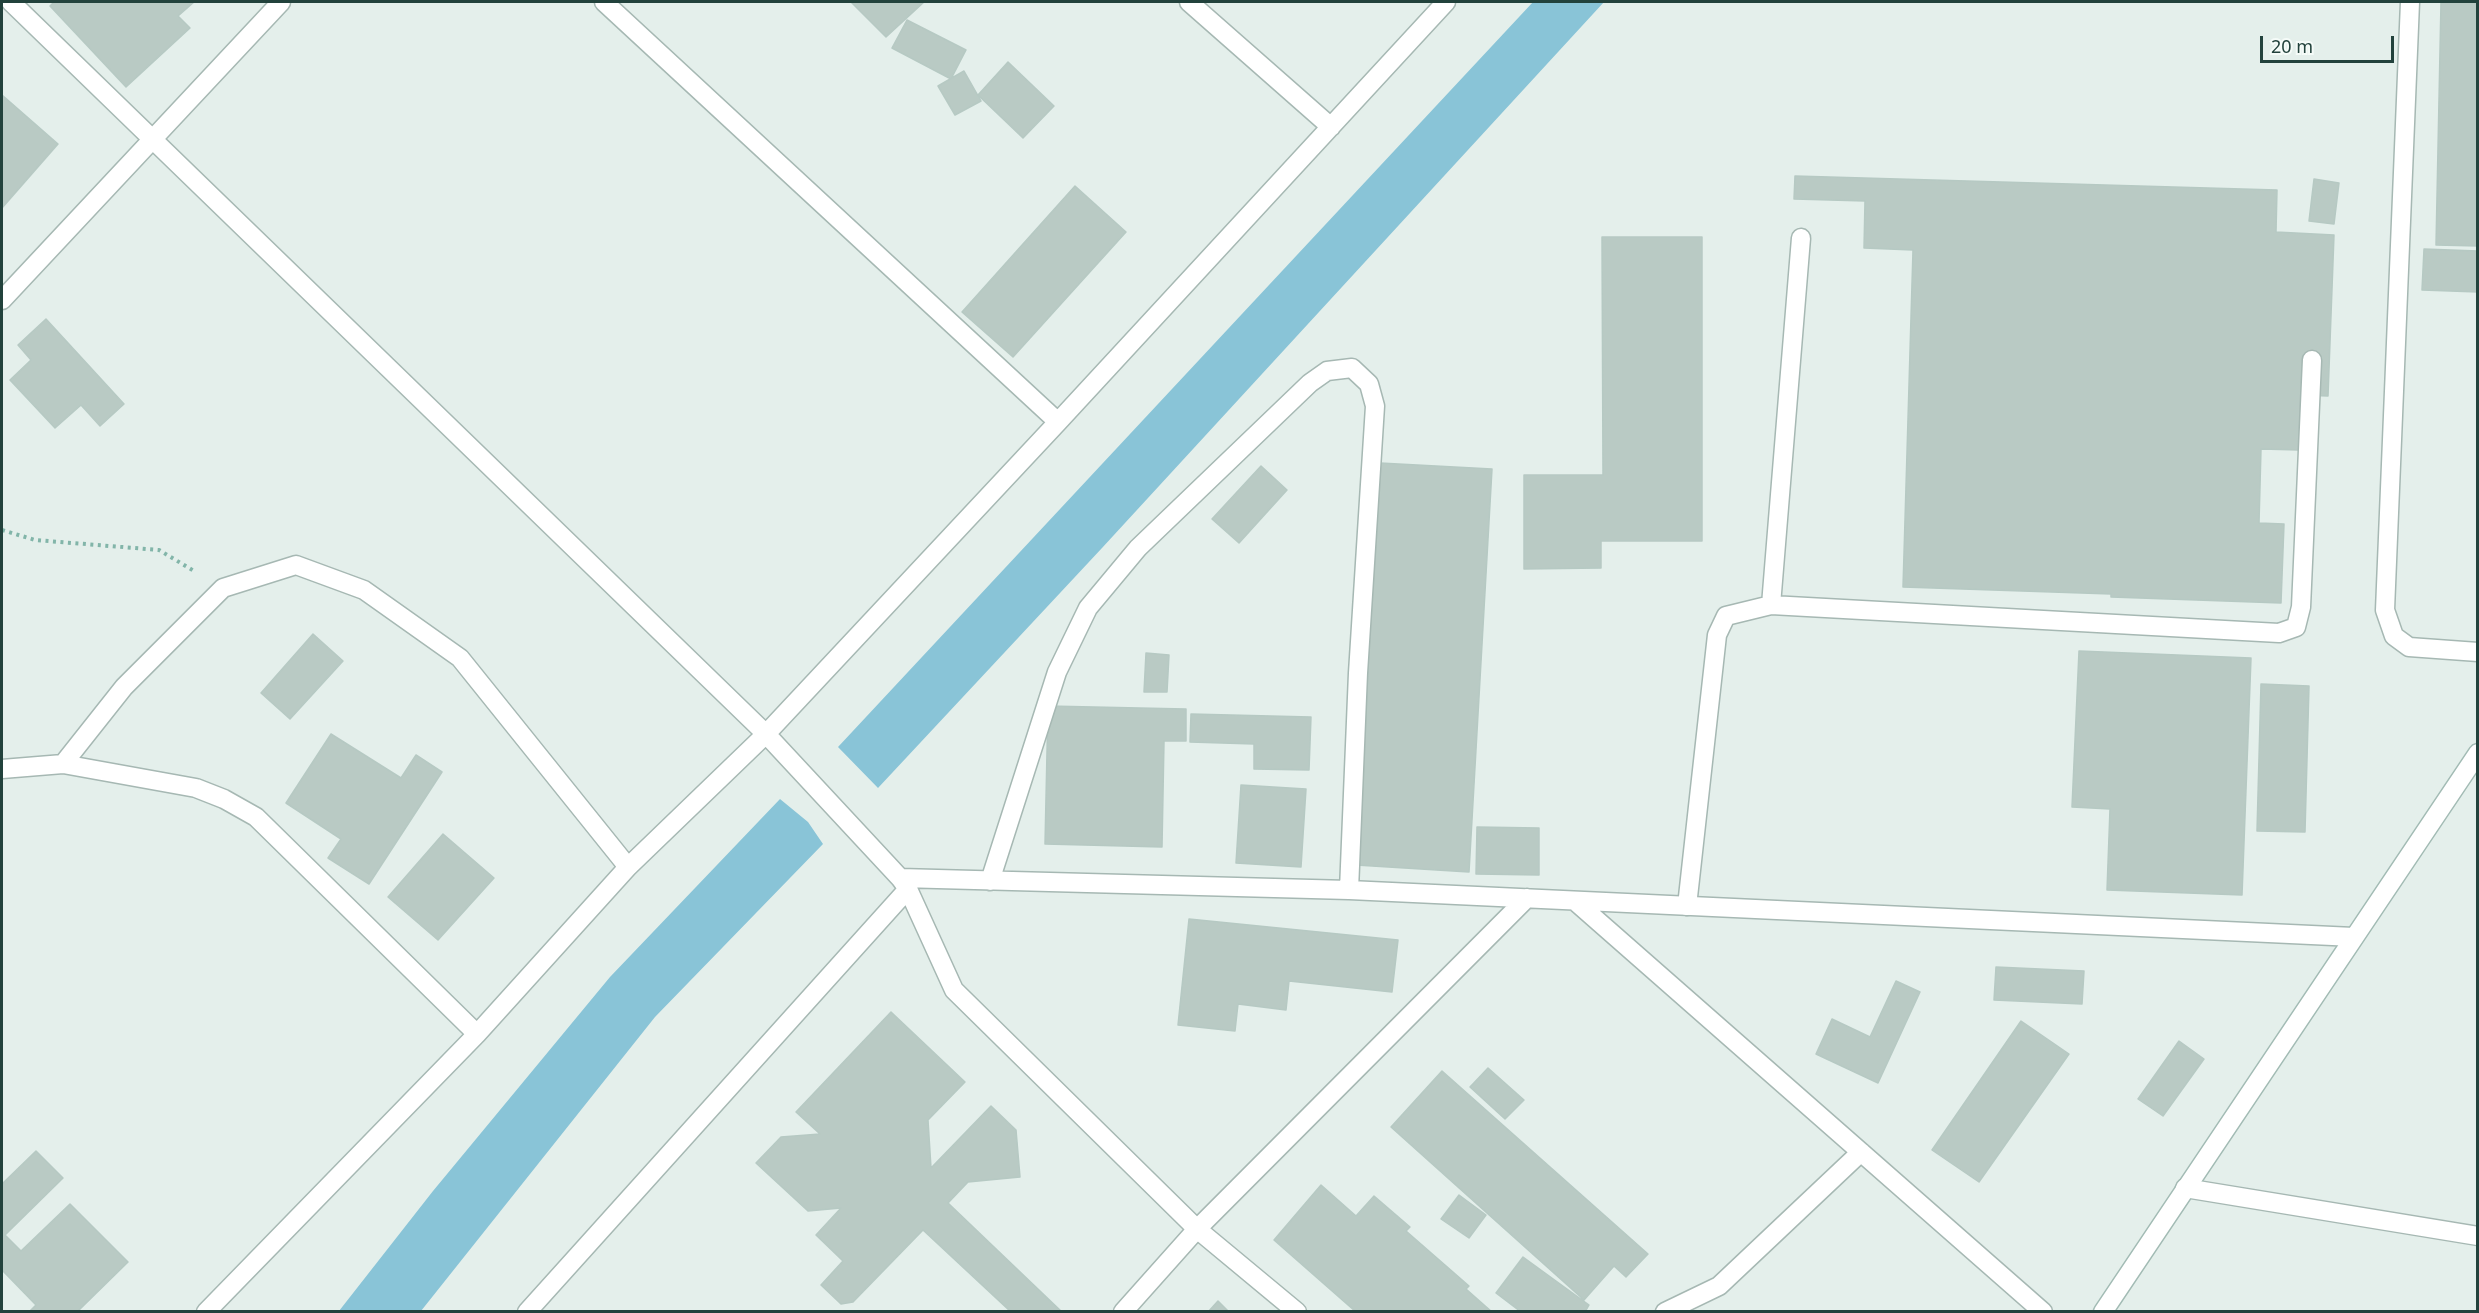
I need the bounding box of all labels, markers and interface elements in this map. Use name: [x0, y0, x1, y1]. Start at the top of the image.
scale bar: [2263, 24, 2396, 62]
text: 20 m: [2271, 34, 2313, 58]

